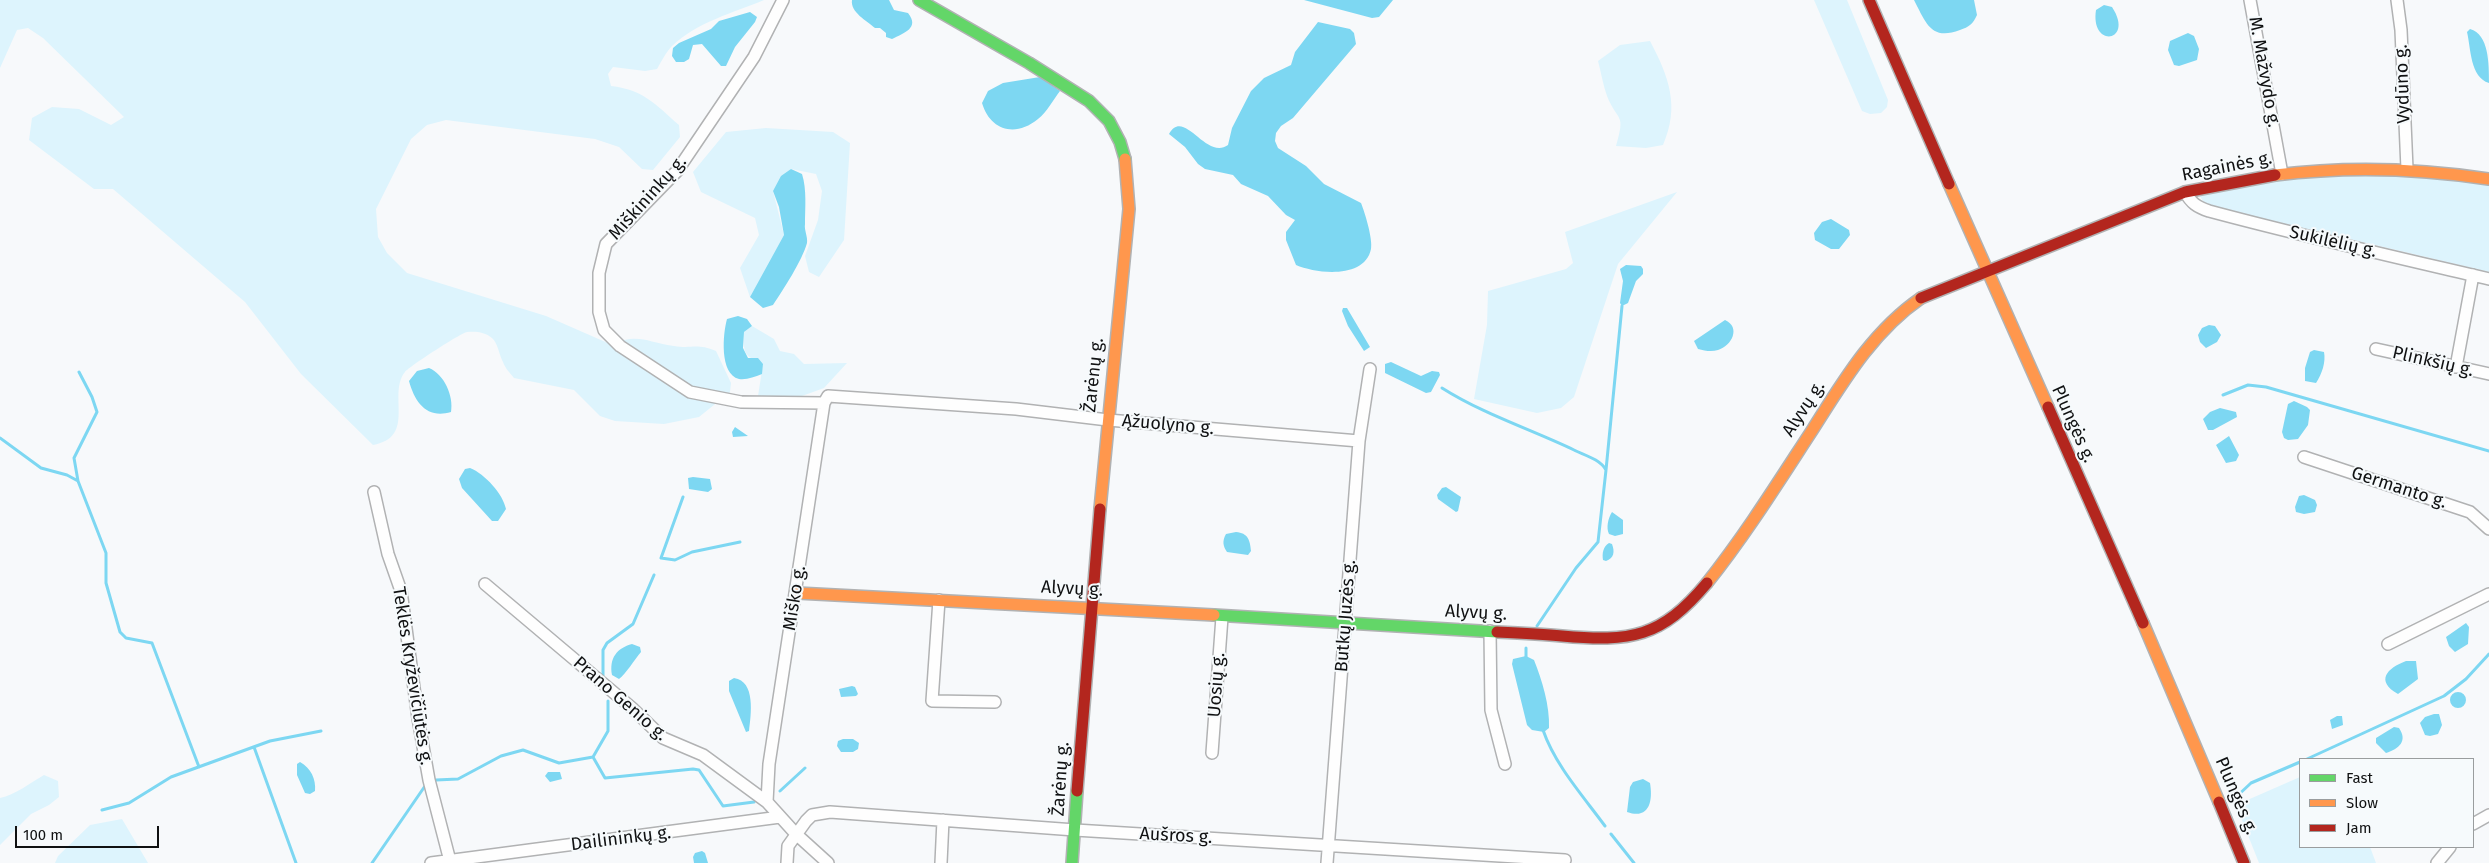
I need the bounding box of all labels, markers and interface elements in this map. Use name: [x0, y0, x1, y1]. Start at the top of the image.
street label: M. Mažvydo g.: [2244, 15, 2284, 129]
street label: Vydūno g.: [2391, 44, 2415, 124]
street label: Ragainės g.: [2180, 148, 2274, 186]
street label: Miškininkų g.: [605, 151, 691, 245]
street label: Sukilėlių g.: [2287, 221, 2379, 263]
street label: Žarėnų g.: [1079, 337, 1109, 413]
street label: Plinkšių g.: [2390, 342, 2476, 382]
street label: Alyvų g.: [1778, 377, 1830, 441]
street label: Plungės g.: [2046, 382, 2100, 466]
street label: Ąžuolyno g.: [1121, 410, 1215, 440]
street label: Germanto g.: [2349, 462, 2449, 514]
street label: Butkų Juzės g.: [1331, 559, 1361, 673]
street label: Miško g.: [779, 564, 811, 632]
street label: Alyvų g.: [1040, 577, 1104, 601]
street label: Teklės Kryževičiūtės g.: [387, 585, 437, 767]
street label: Alyvų g.: [1444, 601, 1508, 625]
street label: Prano Genio g.: [568, 652, 672, 746]
street label: Uosių g.: [1204, 652, 1230, 718]
street label: Žarėnų g.: [1048, 741, 1074, 817]
street label: Plungės g.: [2210, 754, 2262, 838]
legend: [2299, 758, 2474, 848]
text: Fast: [2346, 769, 2373, 787]
text: Slow: [2346, 794, 2378, 812]
scale bar: [18, 816, 161, 848]
text: Jam: [2346, 819, 2372, 837]
street label: Dailininkų g.: [570, 822, 672, 856]
street label: Aušros g.: [1139, 823, 1213, 849]
text: 100 m: [23, 826, 63, 844]

